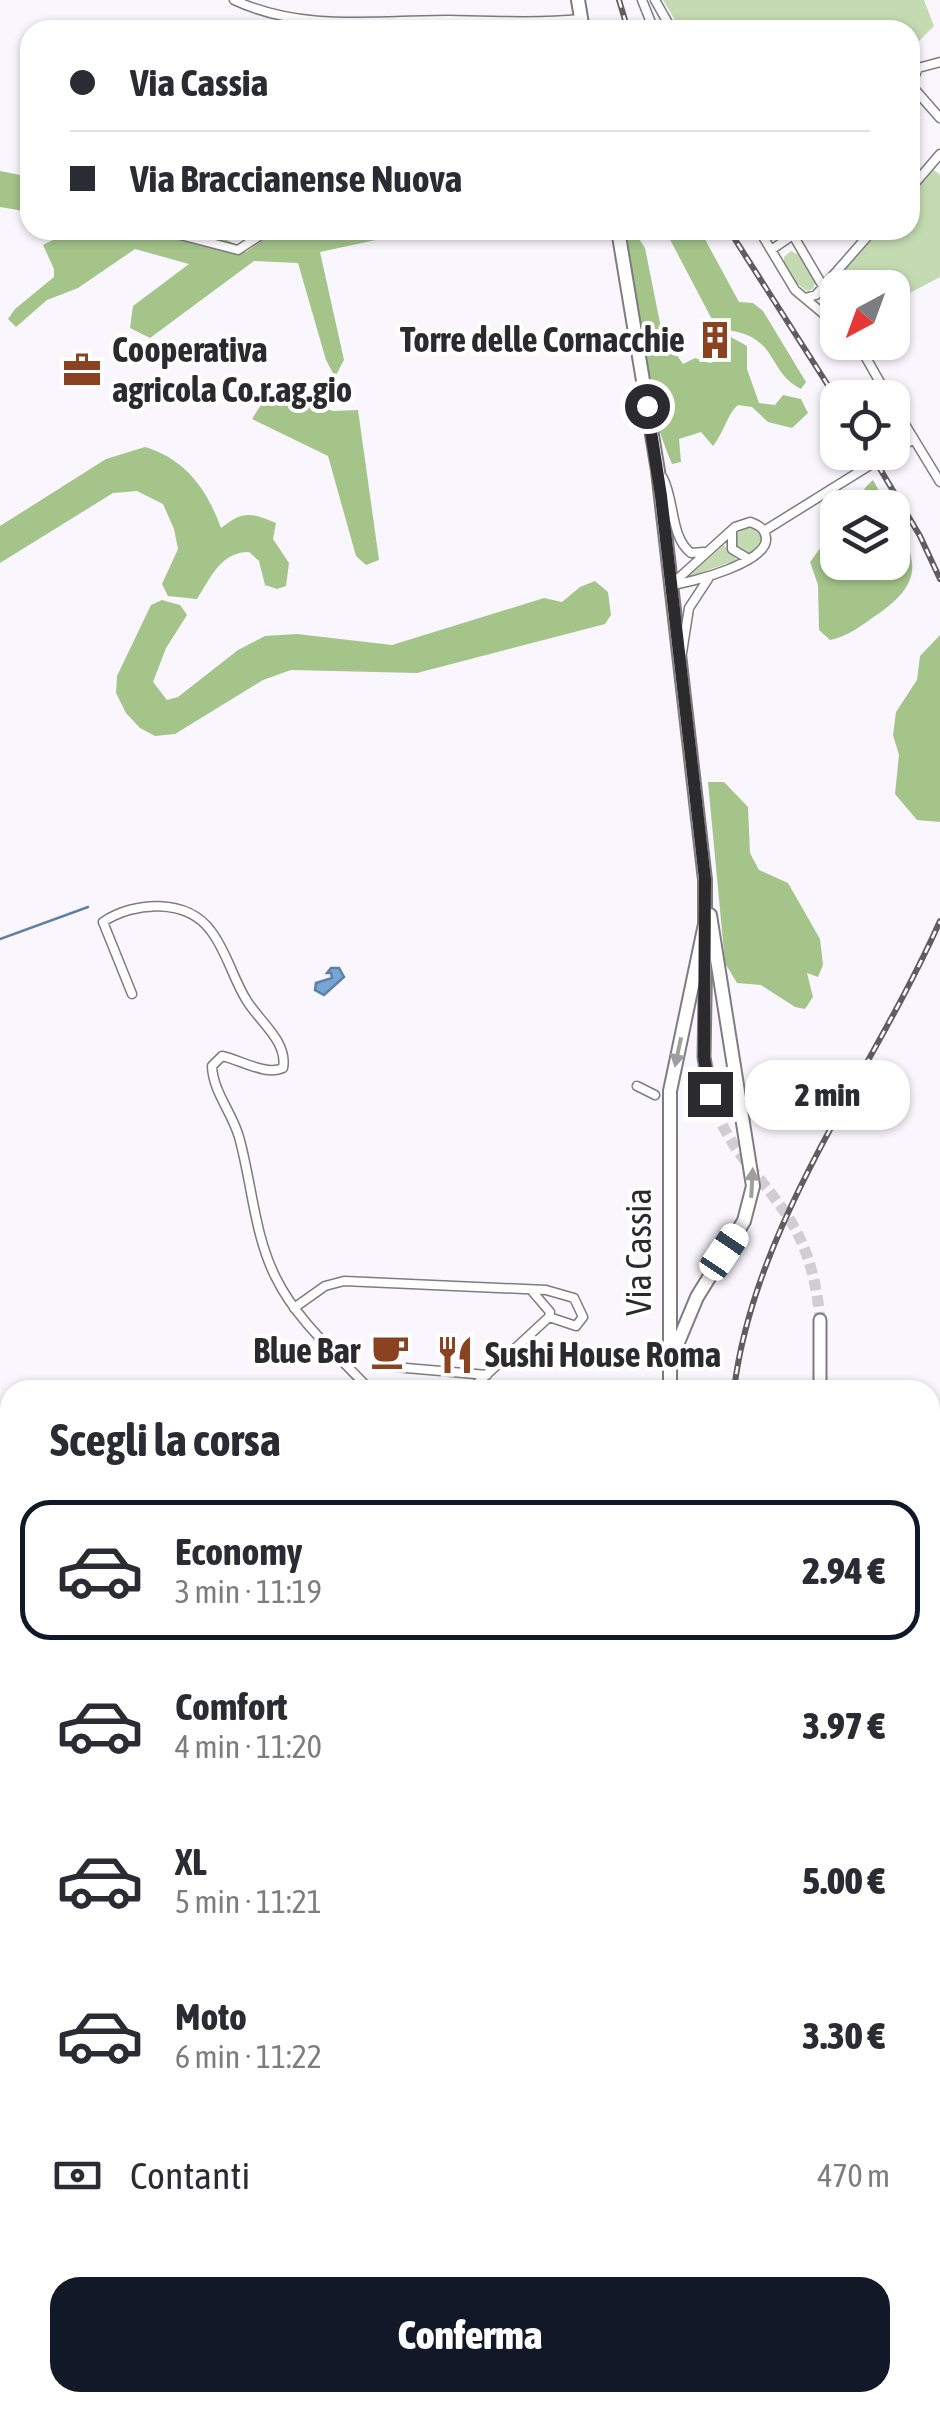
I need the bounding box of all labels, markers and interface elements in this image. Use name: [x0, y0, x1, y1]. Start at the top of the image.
text: Via Cassia: [130, 61, 268, 104]
text: Via Braccianense Nuova: [130, 157, 462, 200]
north arrow: [820, 270, 910, 360]
map controls: [820, 270, 910, 580]
place label: Torre delle Cornacchie: [400, 319, 685, 359]
building icon: Torre delle Cornacchie: [694, 319, 736, 361]
place label: Cooperativa agricola Co.r.ag.gio: [112, 329, 352, 409]
office icon: Cooperativa agricola Co.r.ag.gio: [61, 349, 103, 391]
button: locate: [820, 380, 910, 470]
route start: [625, 384, 670, 429]
button: layers: [820, 490, 910, 580]
one-way arrow: [670, 1037, 685, 1068]
callout: 2 min: [745, 1059, 910, 1129]
route end: [688, 1072, 733, 1117]
text: 2 min: [795, 1076, 860, 1113]
one-way arrow: [744, 1167, 760, 1198]
street label: Via Cassia: [618, 1188, 658, 1316]
car: [695, 1219, 753, 1285]
place label: Blue Bar: [253, 1330, 361, 1370]
cafe icon: Blue Bar: [369, 1330, 411, 1372]
restaurant icon: Sushi House Roma: [434, 1334, 476, 1376]
place label: Sushi House Roma: [485, 1334, 721, 1374]
text: Scegli la corsa: [50, 1414, 281, 1466]
icon: car: [55, 1525, 145, 1615]
text: Economy: [175, 1530, 302, 1573]
text: 2.94 €: [802, 1549, 885, 1592]
text: 3 min · 11:19: [175, 1573, 322, 1610]
icon: car: [55, 1680, 145, 1770]
text: Comfort: [175, 1685, 287, 1728]
text: 3.97 €: [802, 1704, 885, 1747]
text: 4 min · 11:20: [175, 1728, 322, 1765]
icon: car: [55, 1835, 145, 1925]
text: XL: [175, 1840, 207, 1883]
text: 5.00 €: [802, 1859, 885, 1902]
text: 5 min · 11:21: [175, 1883, 322, 1920]
icon: car: [55, 1990, 145, 2080]
text: Moto: [175, 1995, 247, 2038]
text: 3.30 €: [802, 2014, 885, 2057]
text: 6 min · 11:22: [175, 2038, 322, 2075]
icon: cash: [50, 2148, 105, 2203]
text: Contanti: [130, 2154, 250, 2197]
text: 470 m: [817, 2157, 890, 2194]
button: Conferma: [50, 2277, 890, 2392]

